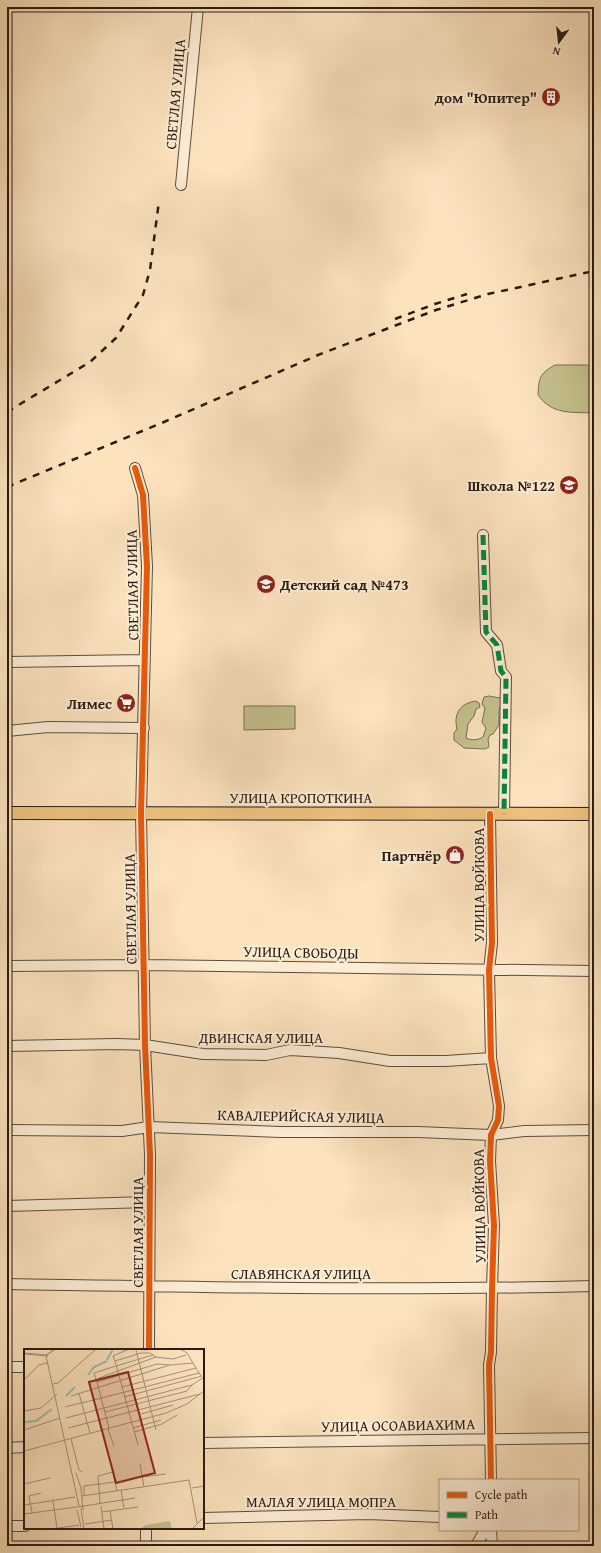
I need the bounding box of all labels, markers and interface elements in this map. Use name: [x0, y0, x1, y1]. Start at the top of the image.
north arrow: [539, 22, 579, 62]
street label: СВЕТЛАЯ УЛИЦА: [160, 38, 190, 150]
text: N: [550, 43, 562, 60]
building icon: дом "Юпитер": [540, 86, 562, 108]
place label: дом "Юпитер": [435, 87, 537, 108]
school or university icon: Школа №122: [558, 474, 580, 496]
place label: Школа №122: [468, 475, 555, 496]
street label: СВЕТЛАЯ УЛИЦА: [121, 529, 143, 641]
school or university icon: Детский сад №473: [255, 573, 277, 595]
place label: Детский сад №473: [279, 574, 409, 595]
supermarket icon: Лимес: [115, 692, 137, 714]
place label: Лимес: [67, 693, 112, 714]
street label: УЛИЦА КРОПОТКИНА: [230, 787, 372, 808]
street label: УЛИЦА ВОЙКОВА: [468, 828, 489, 942]
shop icon: Партнёр: [444, 844, 466, 866]
place label: Партнёр: [382, 845, 441, 866]
street label: СВЕТЛАЯ УЛИЦА: [119, 853, 141, 965]
street label: УЛИЦА СВОБОДЫ: [243, 940, 359, 964]
street label: ДВИНСКАЯ УЛИЦА: [198, 1027, 323, 1048]
street label: КАВАЛЕРИЙСКАЯ УЛИЦА: [217, 1104, 385, 1128]
street label: УЛИЦА ВОЙКОВА: [468, 1149, 490, 1263]
street label: СВЕТЛАЯ УЛИЦА: [127, 1177, 148, 1287]
street label: СЛАВЯНСКАЯ УЛИЦА: [231, 1263, 371, 1284]
inset map: [24, 1349, 204, 1529]
street label: УЛИЦА ОСОАВИАХИМА: [321, 1413, 475, 1437]
legend: [439, 1479, 579, 1531]
text: Cycle path: [475, 1486, 528, 1503]
street label: МАЛАЯ УЛИЦА МОПРА: [246, 1491, 396, 1512]
text: Path: [475, 1506, 498, 1523]

